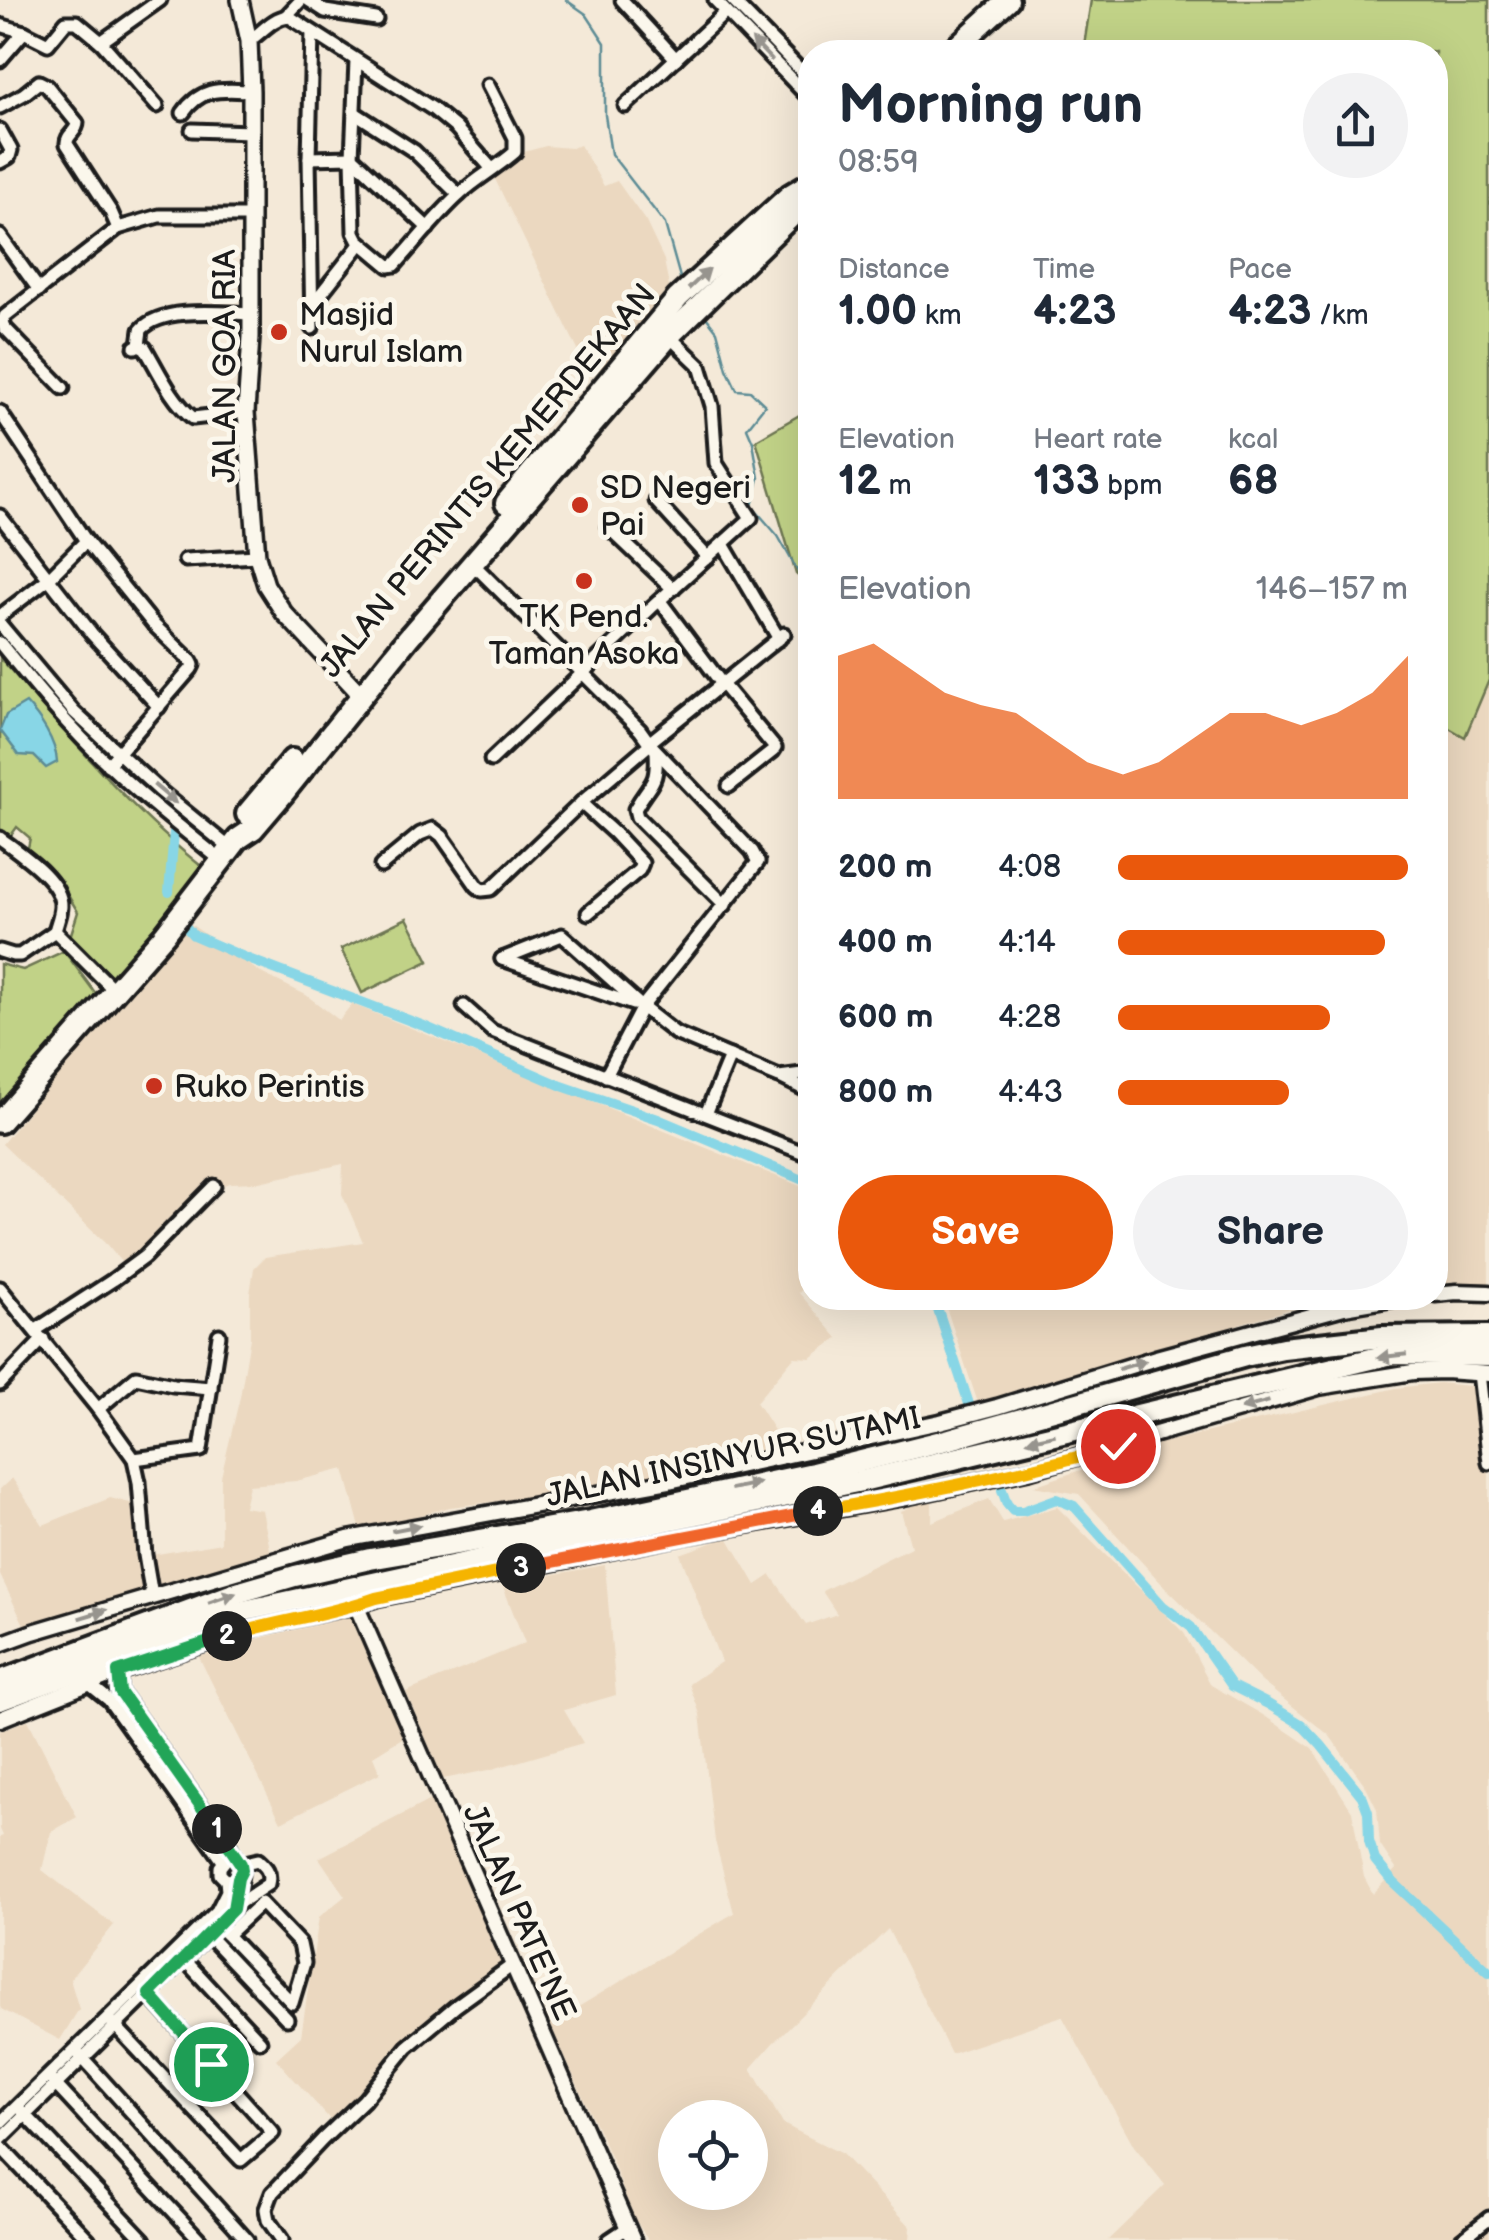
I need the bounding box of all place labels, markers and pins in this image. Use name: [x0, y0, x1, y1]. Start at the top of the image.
place label: Masjid Nurul Islam: [299, 296, 463, 372]
marker: Masjid Nurul Islam: [268, 321, 290, 343]
place label: SD Negeri Pai: [600, 469, 751, 545]
marker: SD Negeri Pai: [569, 494, 591, 516]
marker: TK Pend. Taman Asoka: [573, 570, 595, 592]
place label: TK Pend. Taman Asoka: [489, 598, 679, 674]
place label: Ruko Perintis: [174, 1068, 365, 1107]
marker: Ruko Perintis: [143, 1075, 165, 1097]
pin: [1076, 1404, 1161, 1489]
pin: 4: [793, 1486, 843, 1536]
pin: 3: [496, 1543, 546, 1593]
pin: 2: [202, 1611, 252, 1661]
pin: 1: [192, 1804, 242, 1854]
pin: [169, 2022, 254, 2107]

